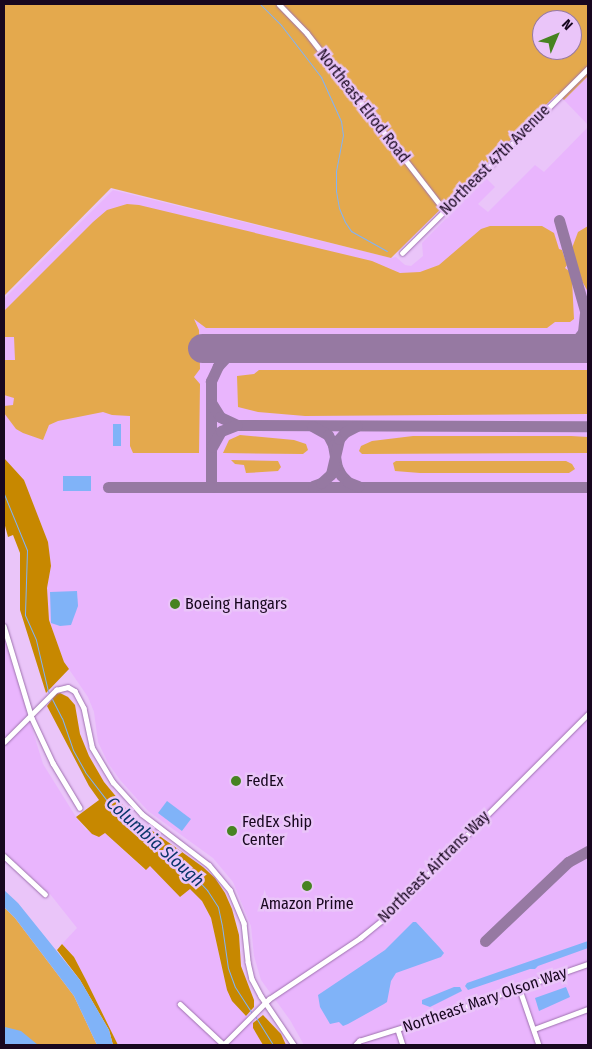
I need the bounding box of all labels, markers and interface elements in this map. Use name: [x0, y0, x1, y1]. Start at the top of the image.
north arrow: [532, 10, 582, 60]
text: N: [558, 16, 576, 34]
street label: Northeast Elrod Road: [313, 45, 413, 167]
street label: Northeast 47th Avenue: [436, 101, 554, 219]
place label: Boeing Hangars: [185, 594, 287, 614]
marker: Boeing Hangars: [169, 598, 181, 610]
place label: FedEx: [246, 771, 283, 791]
marker: FedEx: [230, 775, 242, 787]
water label: Columbia Slough: [102, 792, 208, 892]
street label: Northeast Airtrans Way: [374, 807, 494, 927]
place label: FedEx Ship Center: [242, 812, 312, 850]
marker: FedEx Ship Center: [226, 825, 238, 837]
marker: Amazon Prime: [301, 880, 313, 892]
place label: Amazon Prime: [260, 894, 354, 914]
street label: Northeast Mary Olson Way: [400, 963, 570, 1037]

